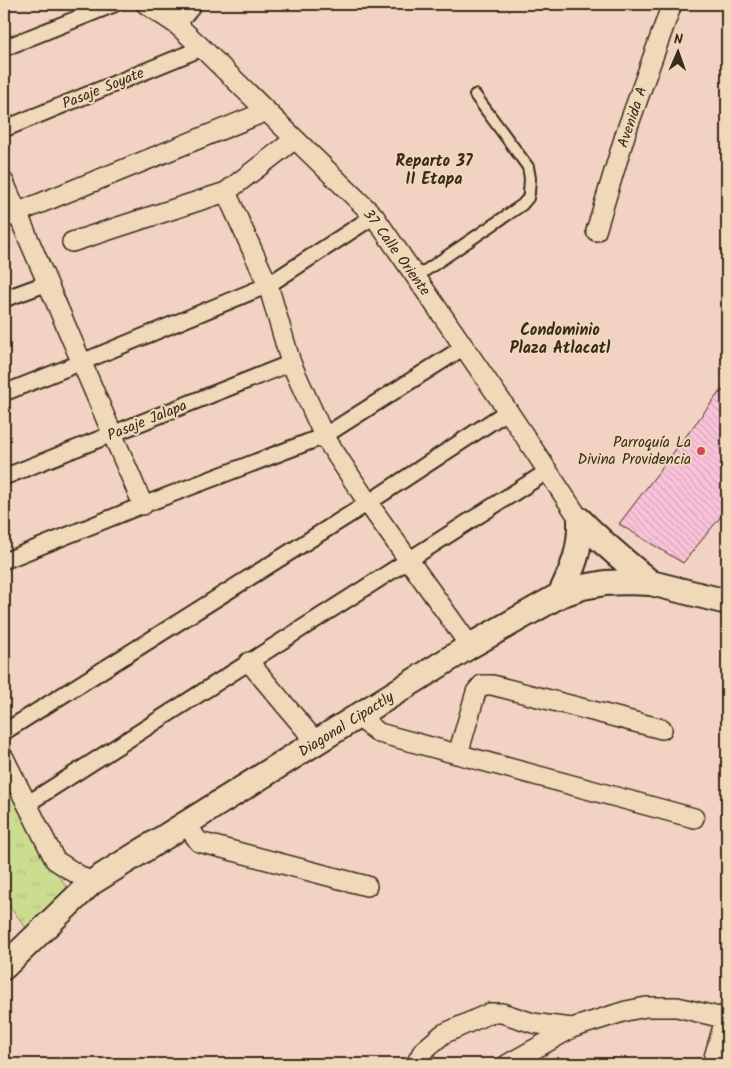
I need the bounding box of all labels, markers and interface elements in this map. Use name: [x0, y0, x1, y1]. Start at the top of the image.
north arrow: [654, 28, 704, 78]
text: N: [674, 29, 683, 51]
street label: Pasaje Soyate: [59, 61, 148, 116]
street label: Avenida A: [611, 83, 655, 151]
district label: Reparto 37 II Etapa: [396, 149, 473, 192]
street label: 37 Calle Oriente: [356, 204, 436, 301]
district label: Condominio Plaza Atlacatl: [510, 318, 611, 361]
street label: Pasaje Jalapa: [104, 394, 191, 448]
place label: Parroquía La Divina Providencia: [577, 431, 691, 472]
marker: Parroquía La Divina Providencia: [695, 445, 707, 457]
street label: Diagonal Cipactly: [294, 685, 400, 764]

